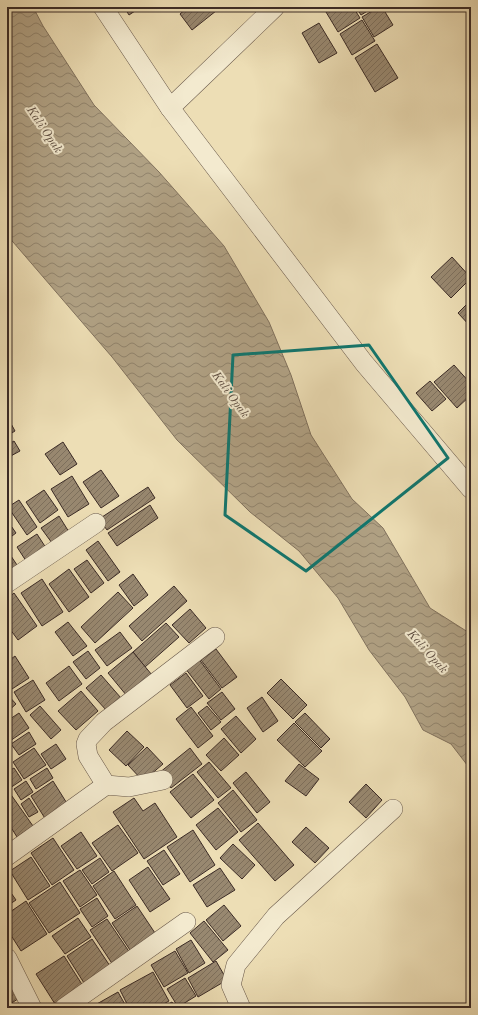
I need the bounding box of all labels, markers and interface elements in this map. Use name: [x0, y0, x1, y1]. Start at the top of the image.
water label: Kali Opak: [23, 104, 64, 156]
water label: Kali Opak: [209, 369, 251, 420]
water label: Kali Opak: [404, 627, 449, 676]

